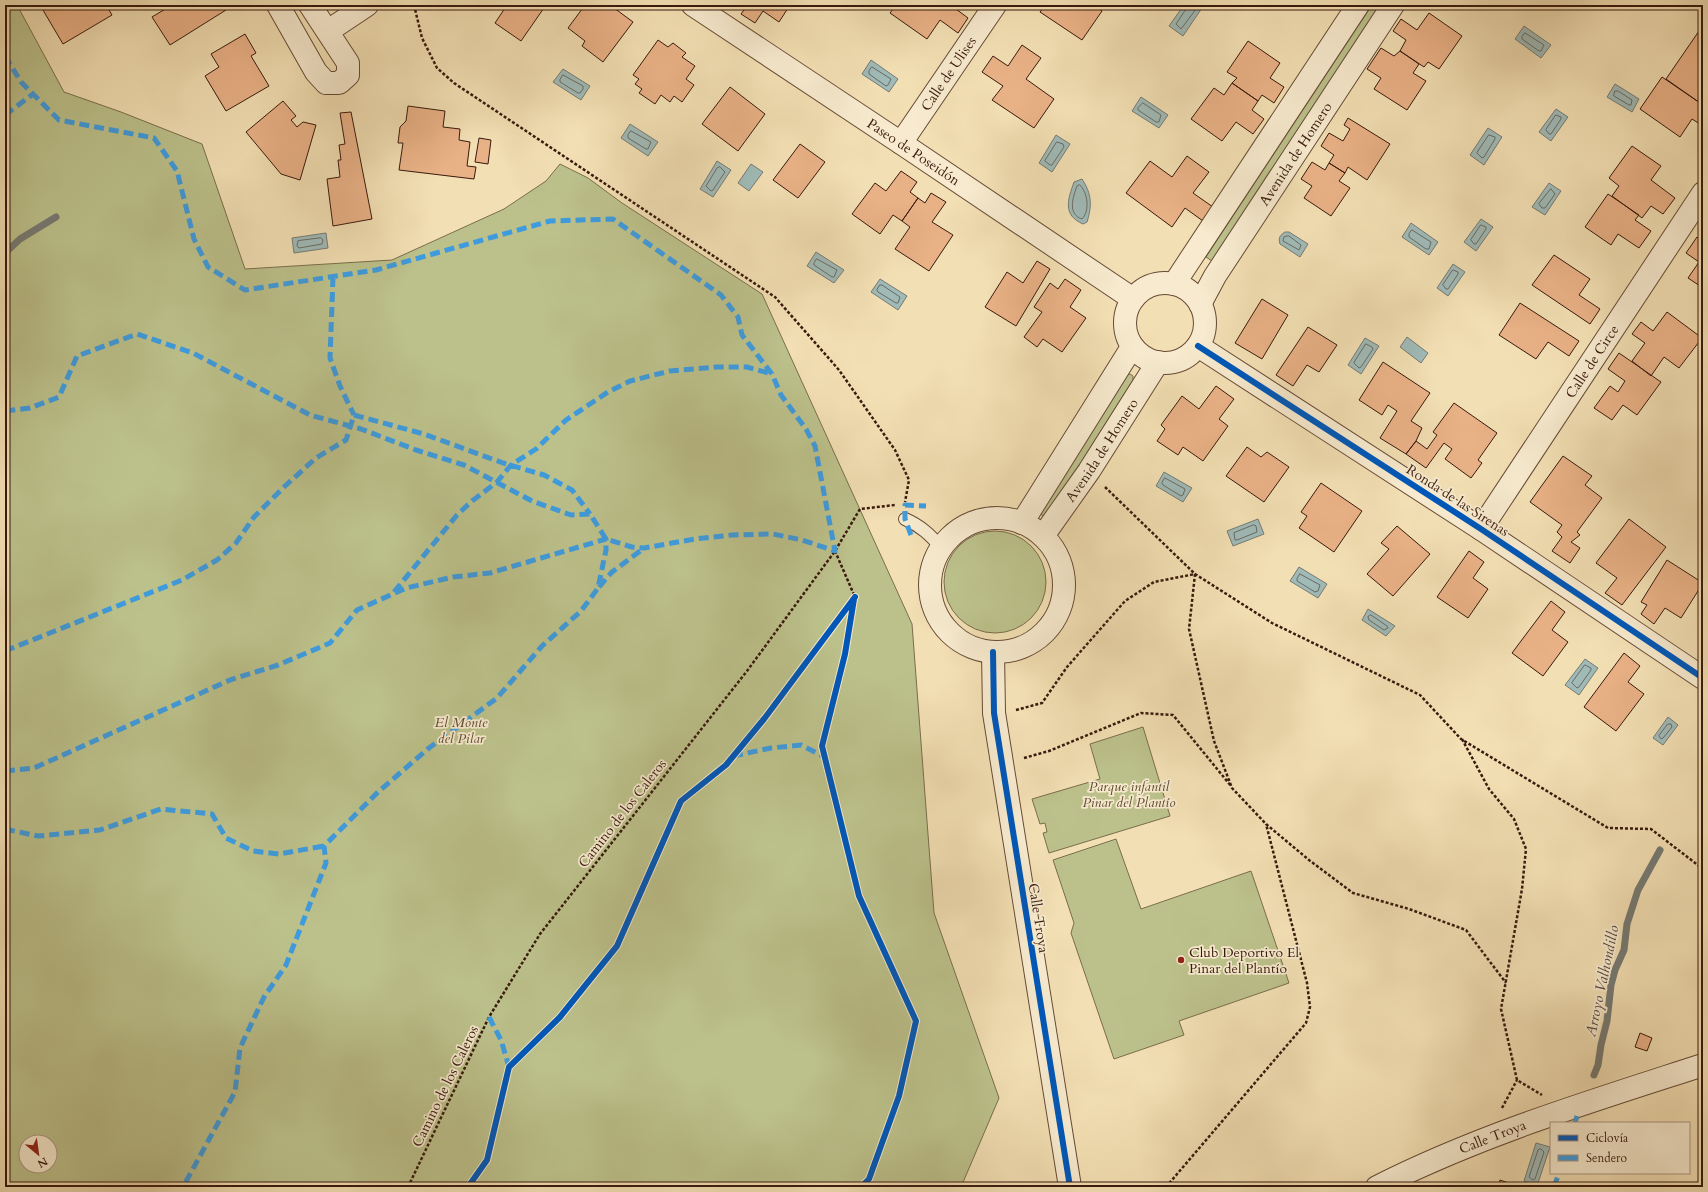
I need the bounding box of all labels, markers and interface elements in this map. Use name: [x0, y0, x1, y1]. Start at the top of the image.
street label: Calle de Ulises: [917, 33, 981, 115]
street label: Avenida de Homero: [1255, 98, 1337, 210]
street label: Paseo de Poseidón: [863, 114, 964, 190]
street label: Calle de Circe: [1561, 321, 1623, 402]
street label: Avenida de Homero: [1061, 394, 1143, 506]
street label: Ronda de las Sirenas: [1403, 460, 1513, 541]
park label: El Monte del Pilar: [435, 713, 488, 748]
street label: Camino de los Caleros: [574, 755, 671, 872]
park label: Parque infantil Pinar del Plantío: [1082, 777, 1176, 812]
street label: Calle Troya: [1024, 882, 1053, 954]
water label: Arroyo Valhondillo: [1580, 923, 1624, 1040]
place label: Club Deportivo El Pinar del Plantío: [1189, 943, 1299, 978]
marker: Club Deportivo El Pinar del Plantío: [1176, 955, 1186, 965]
street label: Camino de los Caleros: [408, 1022, 483, 1150]
street label: Calle Troya: [1456, 1116, 1529, 1159]
legend: [1550, 1122, 1690, 1174]
text: Ciclovía: [1586, 1130, 1629, 1146]
north arrow: [18, 1134, 58, 1174]
text: Sendero: [1586, 1150, 1627, 1166]
text: N: [34, 1153, 50, 1171]

